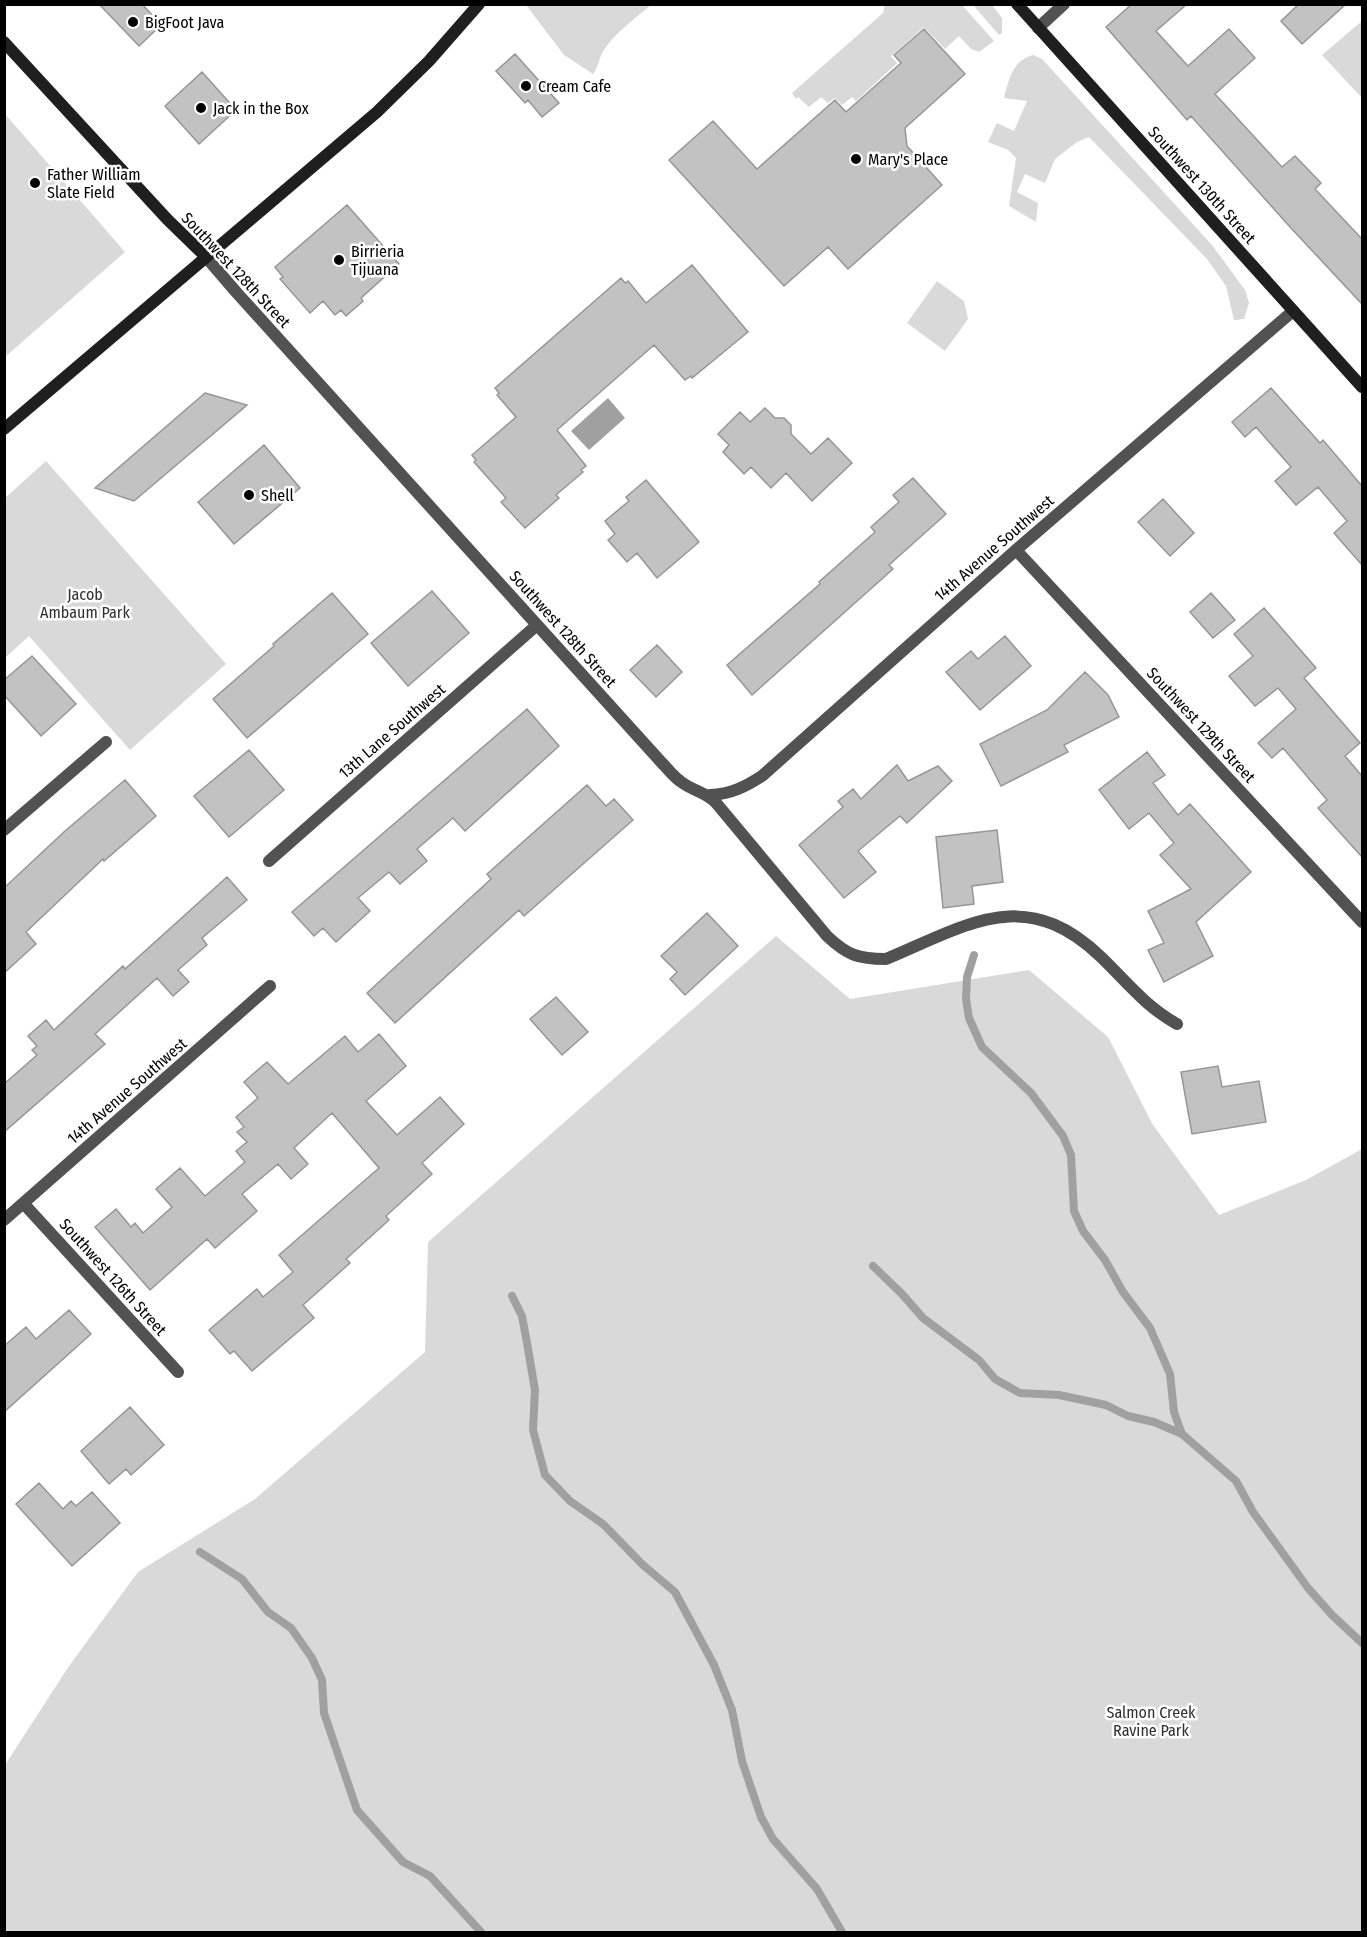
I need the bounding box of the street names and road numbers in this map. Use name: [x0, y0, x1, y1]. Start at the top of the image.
street label: Southwest 130th Street: [1144, 122, 1260, 248]
street label: Southwest 128th Street: [178, 208, 295, 332]
street label: 14th Avenue Southwest: [930, 490, 1058, 605]
street label: Southwest 128th Street: [506, 567, 621, 692]
street label: Southwest 129th Street: [1143, 664, 1260, 787]
street label: 13th Lane Southwest: [335, 679, 450, 782]
street label: 14th Avenue Southwest: [63, 1033, 191, 1148]
street label: Southwest 126th Street: [56, 1215, 171, 1340]

